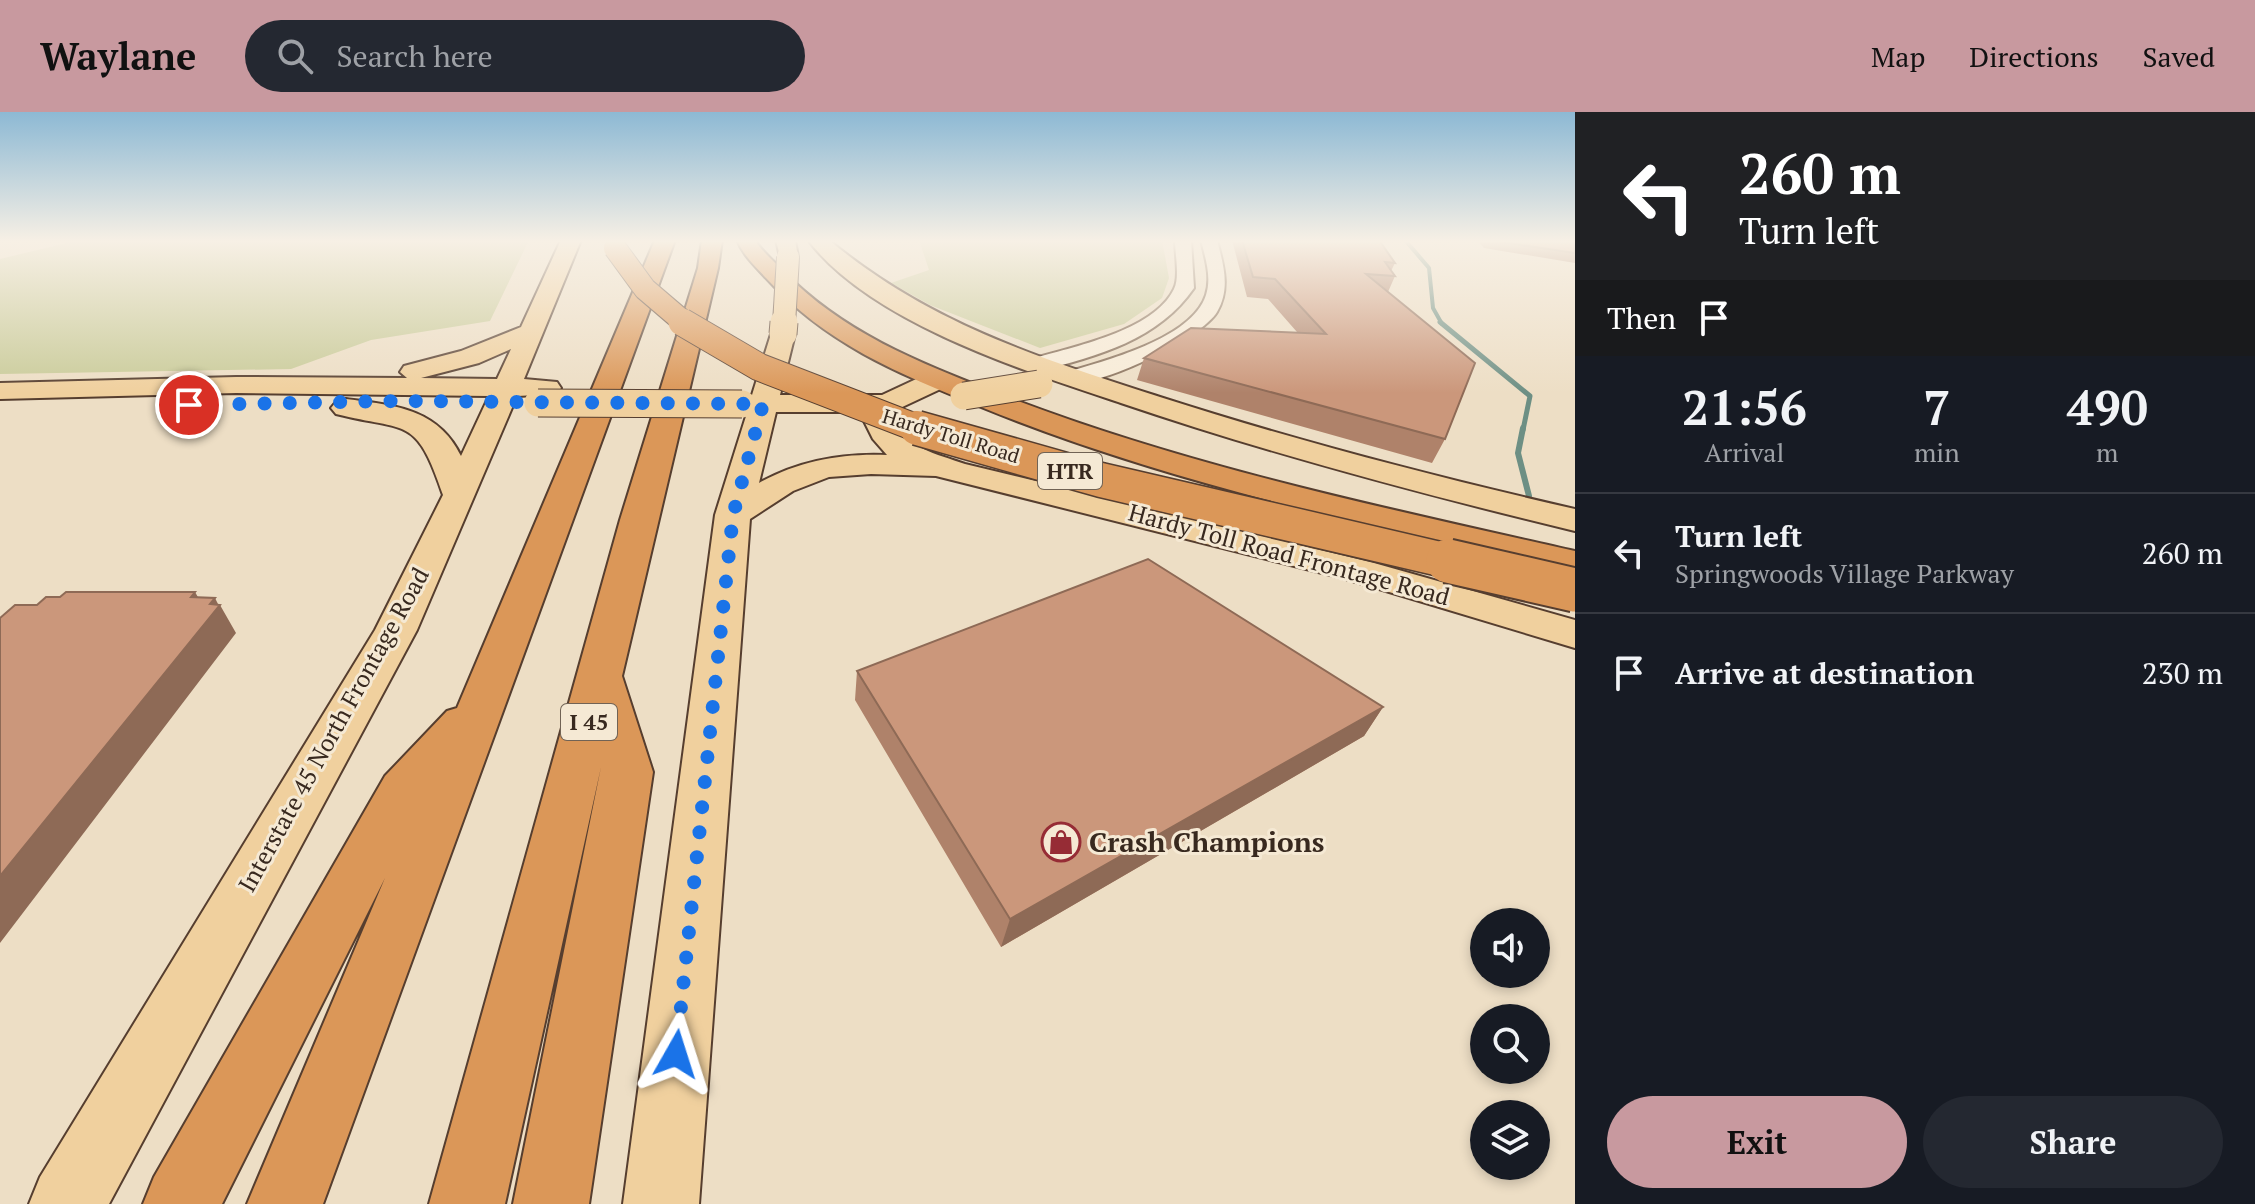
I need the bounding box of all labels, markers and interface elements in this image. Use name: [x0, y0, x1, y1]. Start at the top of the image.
search box: [245, 20, 805, 92]
text: Waylane: [40, 31, 197, 81]
icon: search: [273, 34, 317, 78]
text: Search here: [337, 36, 493, 76]
text: Map: [1871, 38, 1925, 75]
text: Directions: [1969, 38, 2099, 75]
text: Saved: [2143, 38, 2215, 75]
text: 260 m: [1739, 136, 1901, 210]
icon: left: [1607, 144, 1711, 248]
text: Turn left: [1739, 207, 1879, 254]
icon: arrive: [1692, 296, 1736, 340]
text: Then: [1607, 298, 1676, 338]
pin: [155, 371, 223, 439]
text: 21:56: [1682, 375, 1807, 439]
text: 7: [1923, 375, 1950, 439]
text: 490: [2067, 375, 2148, 439]
icon: arrive: [167, 383, 211, 427]
street label: Hardy Toll Road: [879, 402, 1023, 469]
text: Arrival: [1705, 435, 1784, 469]
text: min: [1914, 435, 1960, 469]
text: m: [2096, 435, 2119, 469]
road number: HTR: [1038, 453, 1102, 489]
street label: Hardy Toll Road Frontage Road: [1125, 496, 1453, 612]
text: Turn left: [1675, 516, 1802, 556]
icon: left: [1607, 531, 1651, 575]
text: 260 m: [2142, 533, 2223, 573]
text: Springwoods Village Parkway: [1675, 556, 2014, 590]
street label: Interstate 45 North Frontage Road: [230, 562, 436, 897]
icon: arrive: [1607, 651, 1651, 695]
text: Arrive at destination: [1675, 653, 1974, 693]
text: 230 m: [2142, 653, 2223, 693]
road number: I 45: [561, 704, 617, 740]
shop icon: Crash Champions: [1040, 821, 1082, 863]
place label: Crash Champions: [1089, 823, 1324, 860]
map controls: [1470, 908, 1550, 1180]
button: sound: [1470, 908, 1550, 988]
button: search: [1470, 1004, 1550, 1084]
position arrow: [634, 1012, 718, 1096]
button: Exit: [1607, 1096, 1907, 1188]
button: Share: [1923, 1096, 2223, 1188]
button: layers: [1470, 1100, 1550, 1180]

